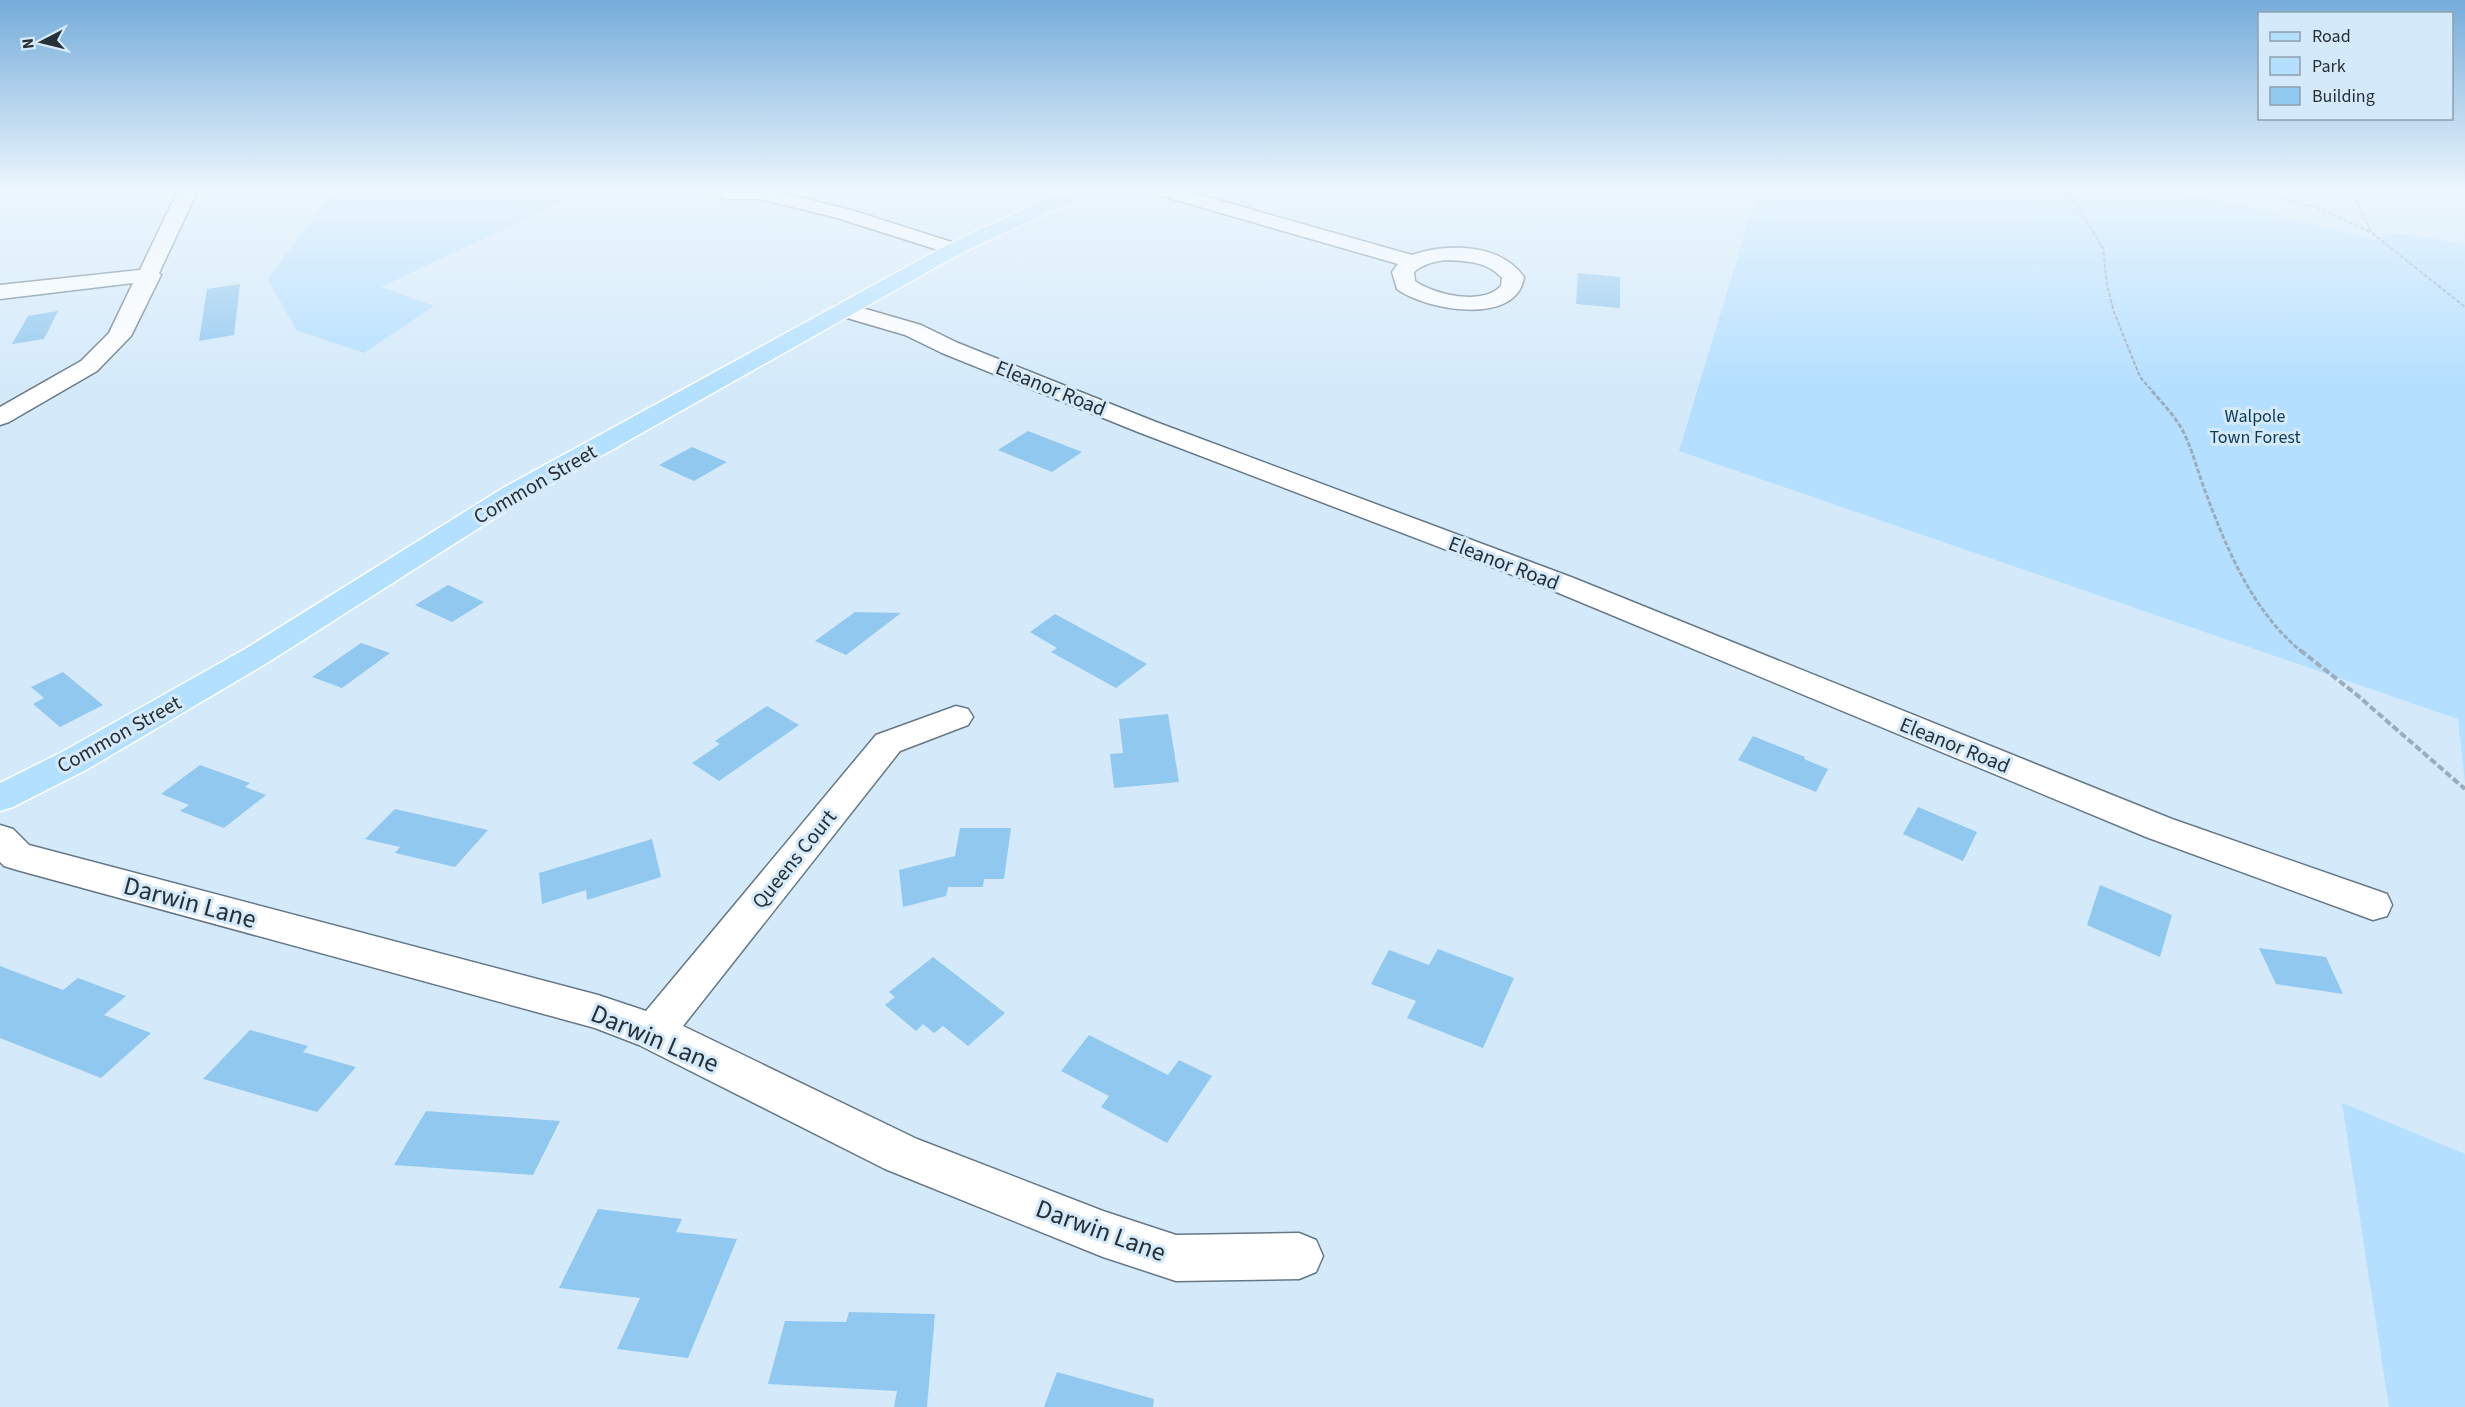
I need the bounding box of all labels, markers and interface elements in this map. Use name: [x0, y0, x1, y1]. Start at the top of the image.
north arrow: [12, 12, 72, 72]
legend: [2258, 12, 2453, 120]
text: Road: [2312, 24, 2351, 49]
text: N: [17, 37, 40, 50]
text: Park: [2312, 54, 2346, 79]
text: Building: [2312, 84, 2375, 109]
street label: Eleanor Road: [991, 352, 1111, 424]
park label: Walpole Town Forest: [2209, 404, 2301, 450]
street label: Common Street: [468, 437, 602, 531]
street label: Eleanor Road: [1444, 528, 1564, 598]
street label: Common Street: [51, 687, 187, 781]
street label: Eleanor Road: [1895, 709, 2015, 781]
street label: Queens Court: [745, 803, 843, 915]
street label: Darwin Lane: [119, 867, 260, 938]
street label: Darwin Lane: [585, 995, 725, 1082]
street label: Darwin Lane: [1031, 1190, 1171, 1271]

